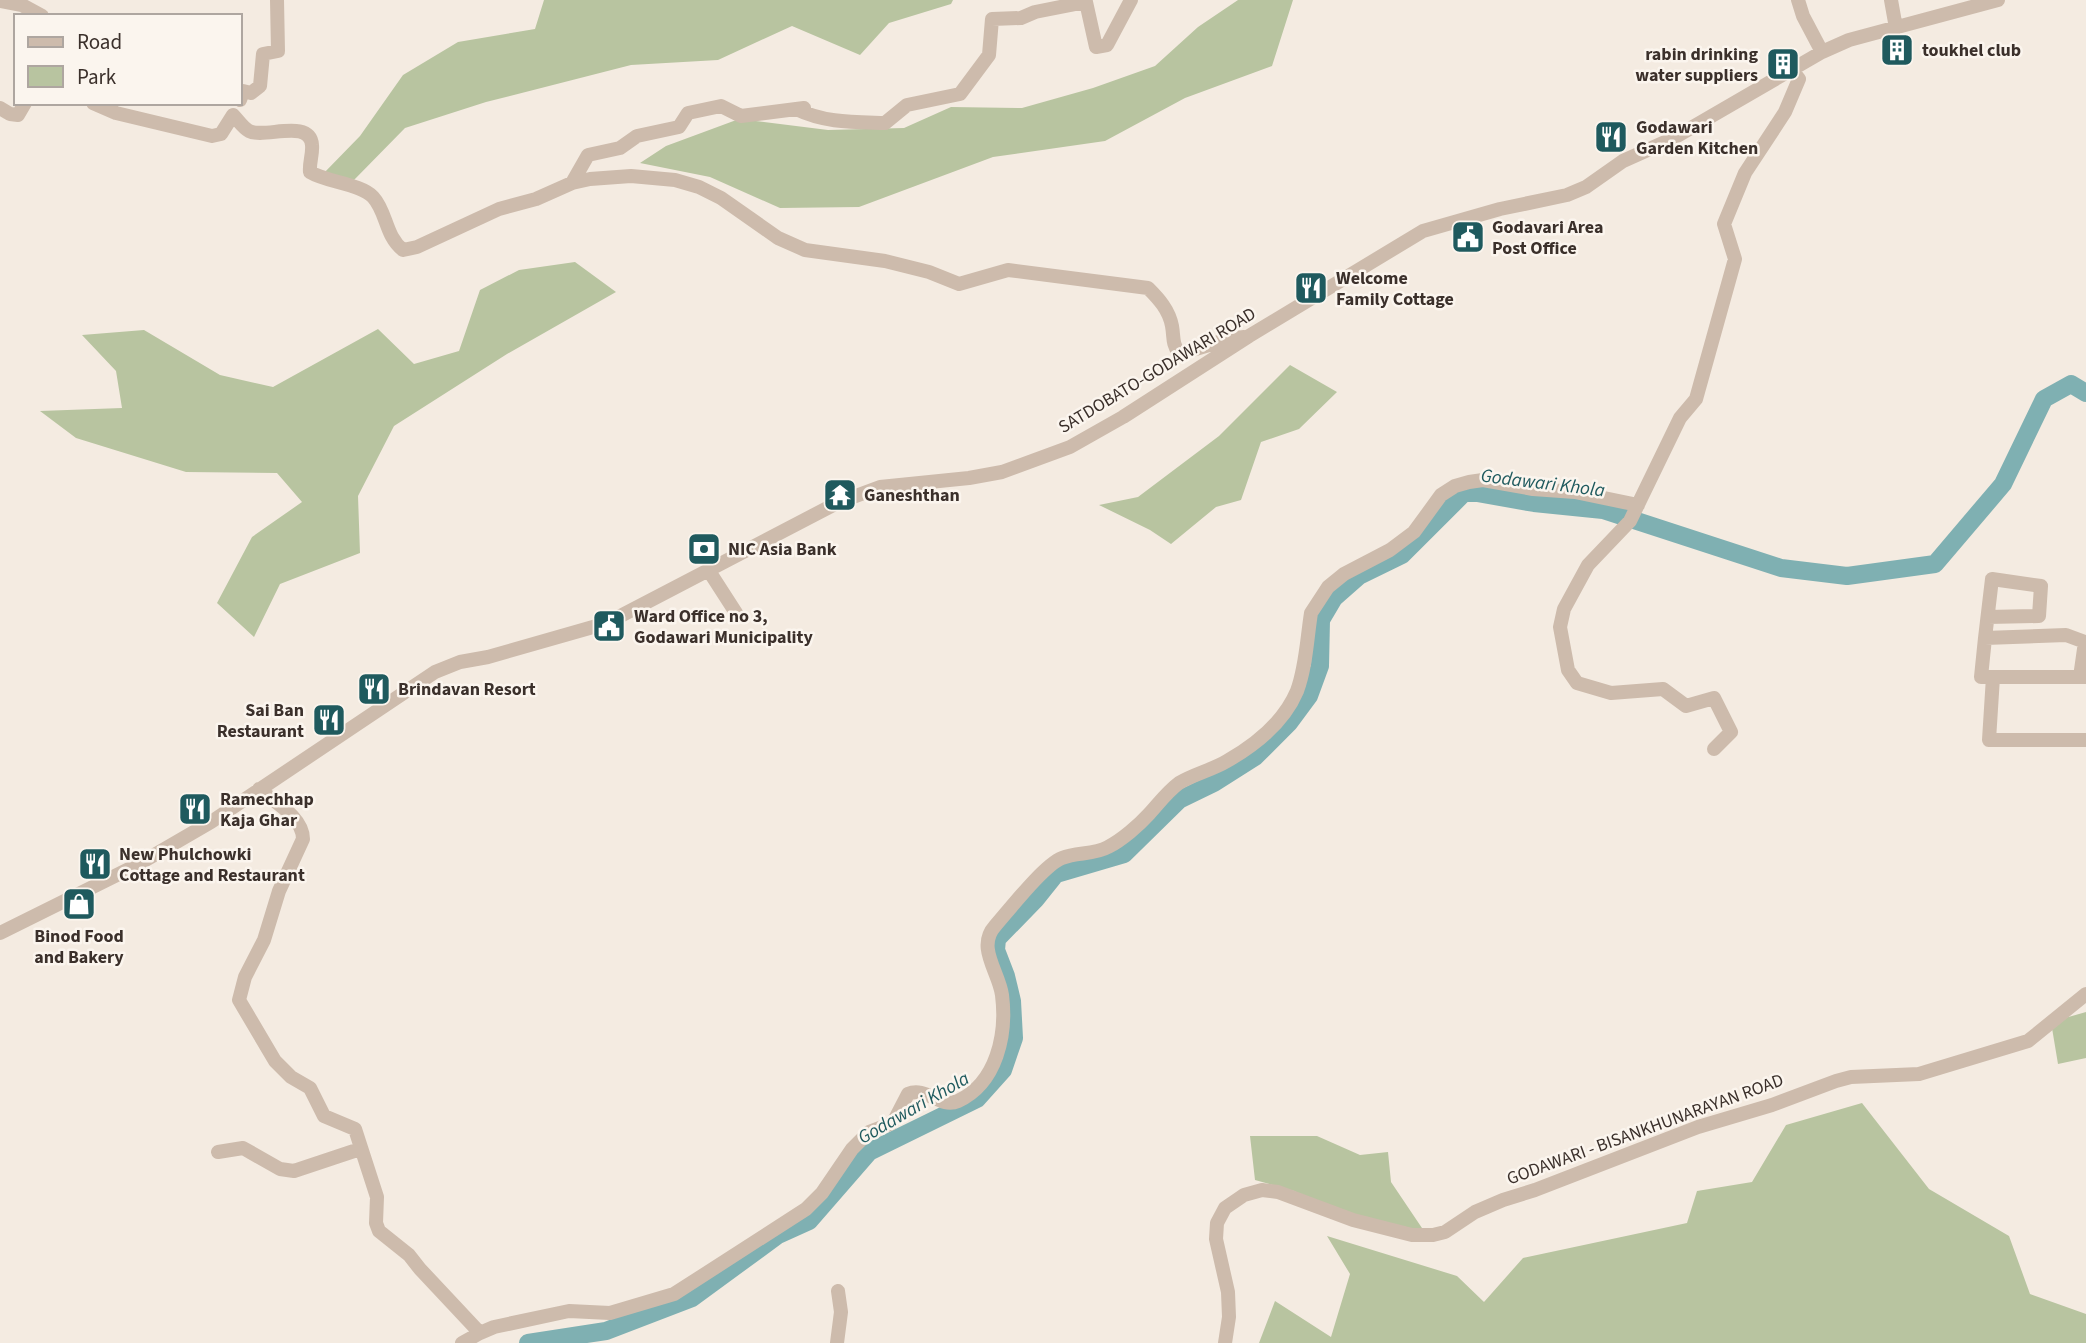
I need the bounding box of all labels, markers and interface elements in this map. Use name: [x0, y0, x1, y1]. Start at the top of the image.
legend: [14, 14, 242, 105]
text: Road: [77, 27, 122, 57]
building icon: toukhel club: [1878, 31, 1916, 69]
place label: toukhel club: [1922, 38, 2021, 63]
place label: rabin drinking water suppliers: [1635, 42, 1758, 88]
building icon: rabin drinking water suppliers: [1764, 45, 1802, 83]
text: Park: [77, 62, 117, 92]
place label: Godawari Garden Kitchen: [1636, 115, 1758, 161]
restaurant icon: Godawari Garden Kitchen: [1592, 118, 1630, 156]
place label: Godavari Area Post Office: [1492, 215, 1603, 261]
public building icon: Godavari Area Post Office: [1449, 218, 1487, 256]
place label: Welcome Family Cottage: [1336, 266, 1454, 312]
restaurant icon: Welcome Family Cottage: [1292, 269, 1330, 307]
street label: SATDOBATO-GODAWARI ROAD: [1054, 301, 1261, 439]
water label: Godawari Khola: [1479, 462, 1606, 504]
temple icon: Ganeshthan: [821, 476, 859, 514]
place label: Ganeshthan: [864, 483, 960, 508]
bank icon: NIC Asia Bank: [685, 530, 723, 568]
place label: NIC Asia Bank: [728, 537, 837, 562]
place label: Ward Office no 3, Godawari Municipality: [634, 604, 813, 650]
public building icon: Ward Office no 3, Godawari Municipality: [590, 607, 628, 645]
restaurant icon: Brindavan Resort: [355, 670, 393, 708]
place label: Brindavan Resort: [398, 677, 536, 702]
place label: Sai Ban Restaurant: [217, 698, 304, 744]
restaurant icon: Sai Ban Restaurant: [310, 701, 348, 739]
place label: Ramechhap Kaja Ghar: [220, 787, 314, 833]
restaurant icon: Ramechhap Kaja Ghar: [176, 790, 214, 828]
place label: New Phulchowki Cottage and Restaurant: [119, 842, 305, 888]
restaurant icon: New Phulchowki Cottage and Restaurant: [76, 845, 114, 883]
shop icon: Binod Food and Bakery: [60, 885, 98, 923]
place label: Binod Food and Bakery: [34, 924, 124, 970]
water label: Godawari Khola: [853, 1065, 975, 1151]
street label: GODAWARI - BISANKHUNARAYAN ROAD: [1503, 1068, 1787, 1191]

